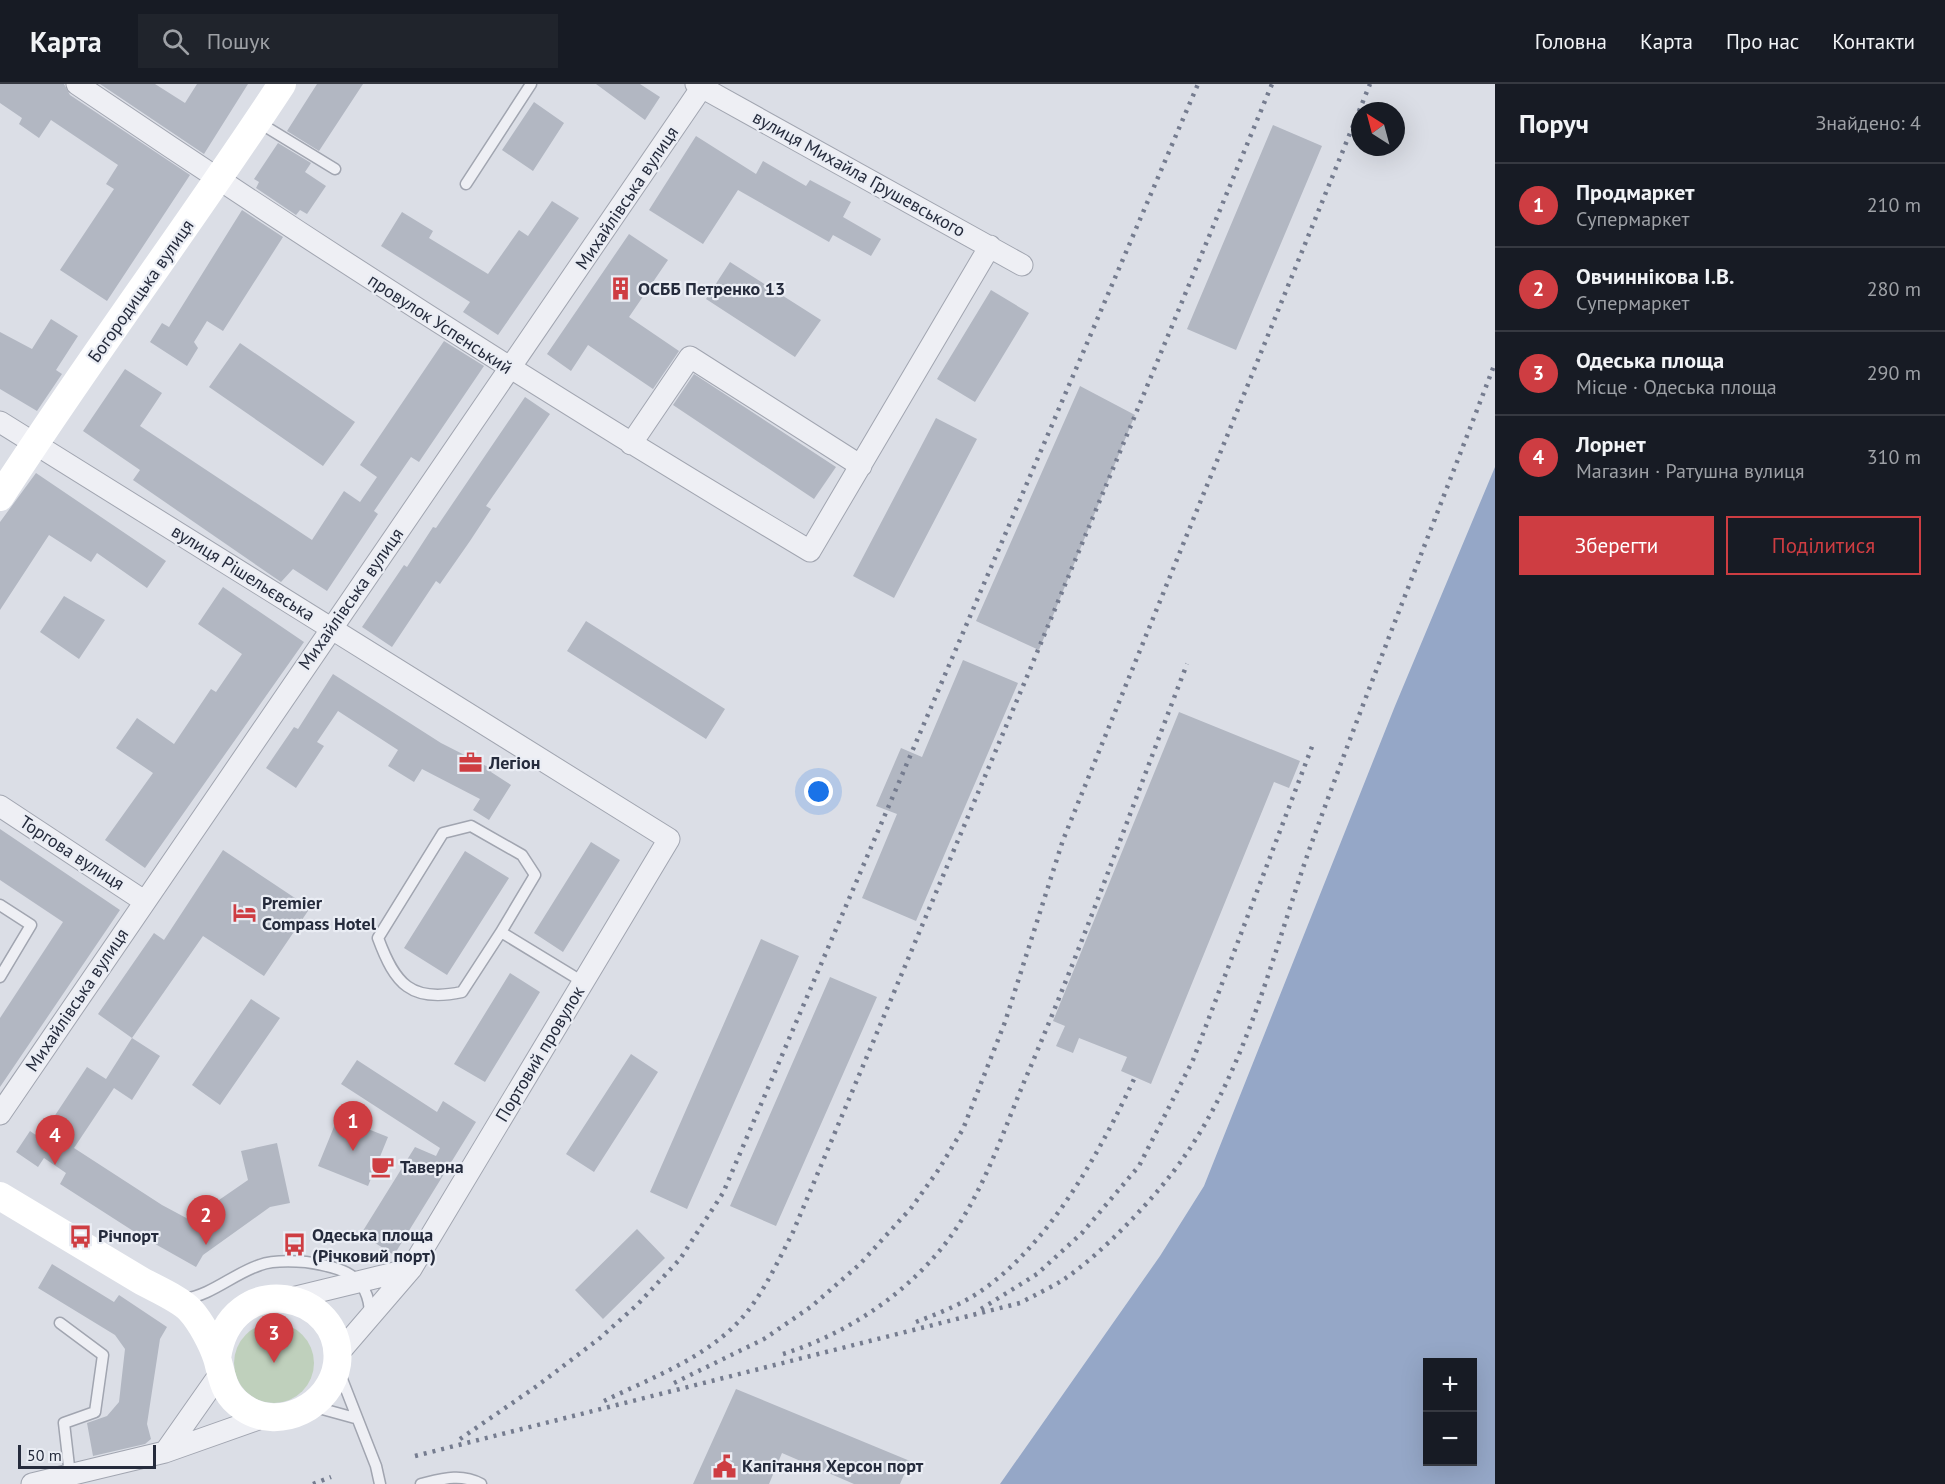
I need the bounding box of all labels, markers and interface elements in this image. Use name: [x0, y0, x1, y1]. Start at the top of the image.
search box: [138, 14, 558, 68]
text: Карта: [30, 23, 102, 60]
icon: search: [159, 25, 192, 58]
text: Пошук: [207, 27, 270, 55]
text: Головна: [1535, 28, 1607, 55]
text: Карта: [1640, 28, 1693, 55]
text: Про нас: [1726, 28, 1799, 55]
text: Контакти: [1832, 28, 1915, 55]
north arrow: [1351, 102, 1405, 156]
street label: вулиця Михайла Грушевського: [749, 105, 970, 242]
text: Поруч: [1519, 107, 1589, 140]
text: Знайдено: 4: [1815, 110, 1921, 136]
street label: Михайлівська вулиця: [570, 122, 683, 274]
text: Продмаркет: [1576, 178, 1695, 206]
text: 1: [1533, 192, 1544, 218]
text: 210 m: [1867, 192, 1921, 218]
text: Супермаркет: [1576, 206, 1689, 232]
street label: Богородицька вулиця: [83, 215, 199, 367]
text: Овчиннікова І.В.: [1576, 262, 1734, 290]
street label: провулок Успенський: [364, 268, 517, 379]
building icon: ОСББ Петренко 13: [607, 276, 633, 302]
text: 2: [1533, 276, 1544, 302]
text: 280 m: [1867, 276, 1921, 302]
place label: ОСББ Петренко 13: [638, 277, 785, 300]
text: Супермаркет: [1576, 290, 1689, 316]
text: Одеська площа: [1576, 346, 1724, 374]
text: 3: [1533, 360, 1544, 386]
text: 290 m: [1867, 360, 1921, 386]
text: Місце · Одеська площа: [1576, 374, 1777, 400]
text: Лорнет: [1576, 430, 1646, 458]
text: 4: [1533, 444, 1544, 470]
text: 310 m: [1867, 444, 1921, 470]
text: Магазин · Ратушна вулиця: [1576, 458, 1805, 484]
button: Зберегти: [1519, 516, 1714, 575]
button: Поділитися: [1726, 516, 1921, 575]
street label: вулиця Рішельєвська: [167, 519, 319, 626]
street label: Михайлівська вулиця: [293, 523, 408, 674]
office icon: Легіон: [458, 750, 484, 776]
place label: Легіон: [488, 751, 540, 774]
your location: [804, 777, 833, 806]
street label: Торгова вулиця: [16, 810, 129, 895]
place label: Premier Compass Hotel: [262, 891, 377, 935]
hotel icon: Premier Compass Hotel: [231, 900, 257, 926]
street label: Михайлівська вулиця: [20, 924, 133, 1076]
street label: Портовий провулок: [490, 981, 589, 1126]
pin: 1: [334, 1102, 372, 1151]
pin: 4: [36, 1116, 74, 1165]
cafe icon: Таверна: [369, 1154, 395, 1180]
place label: Таверна: [400, 1155, 464, 1178]
pin: 2: [186, 1196, 226, 1245]
bus stop icon: Річпорт: [67, 1223, 93, 1249]
place label: Одеська площа (Річковий порт): [312, 1223, 436, 1267]
place label: Річпорт: [98, 1224, 159, 1247]
bus stop icon: Одеська площа (Річковий порт): [281, 1232, 307, 1258]
pin: 3: [254, 1314, 294, 1363]
map controls: [1423, 1358, 1477, 1466]
button: +: [1423, 1358, 1477, 1412]
button: −: [1423, 1412, 1477, 1466]
scale bar: [18, 1442, 156, 1470]
text: 50 m: [27, 1445, 62, 1465]
public building icon: Капітання Херсон порт: [711, 1453, 737, 1479]
place label: Капітання Херсон порт: [742, 1454, 924, 1477]

